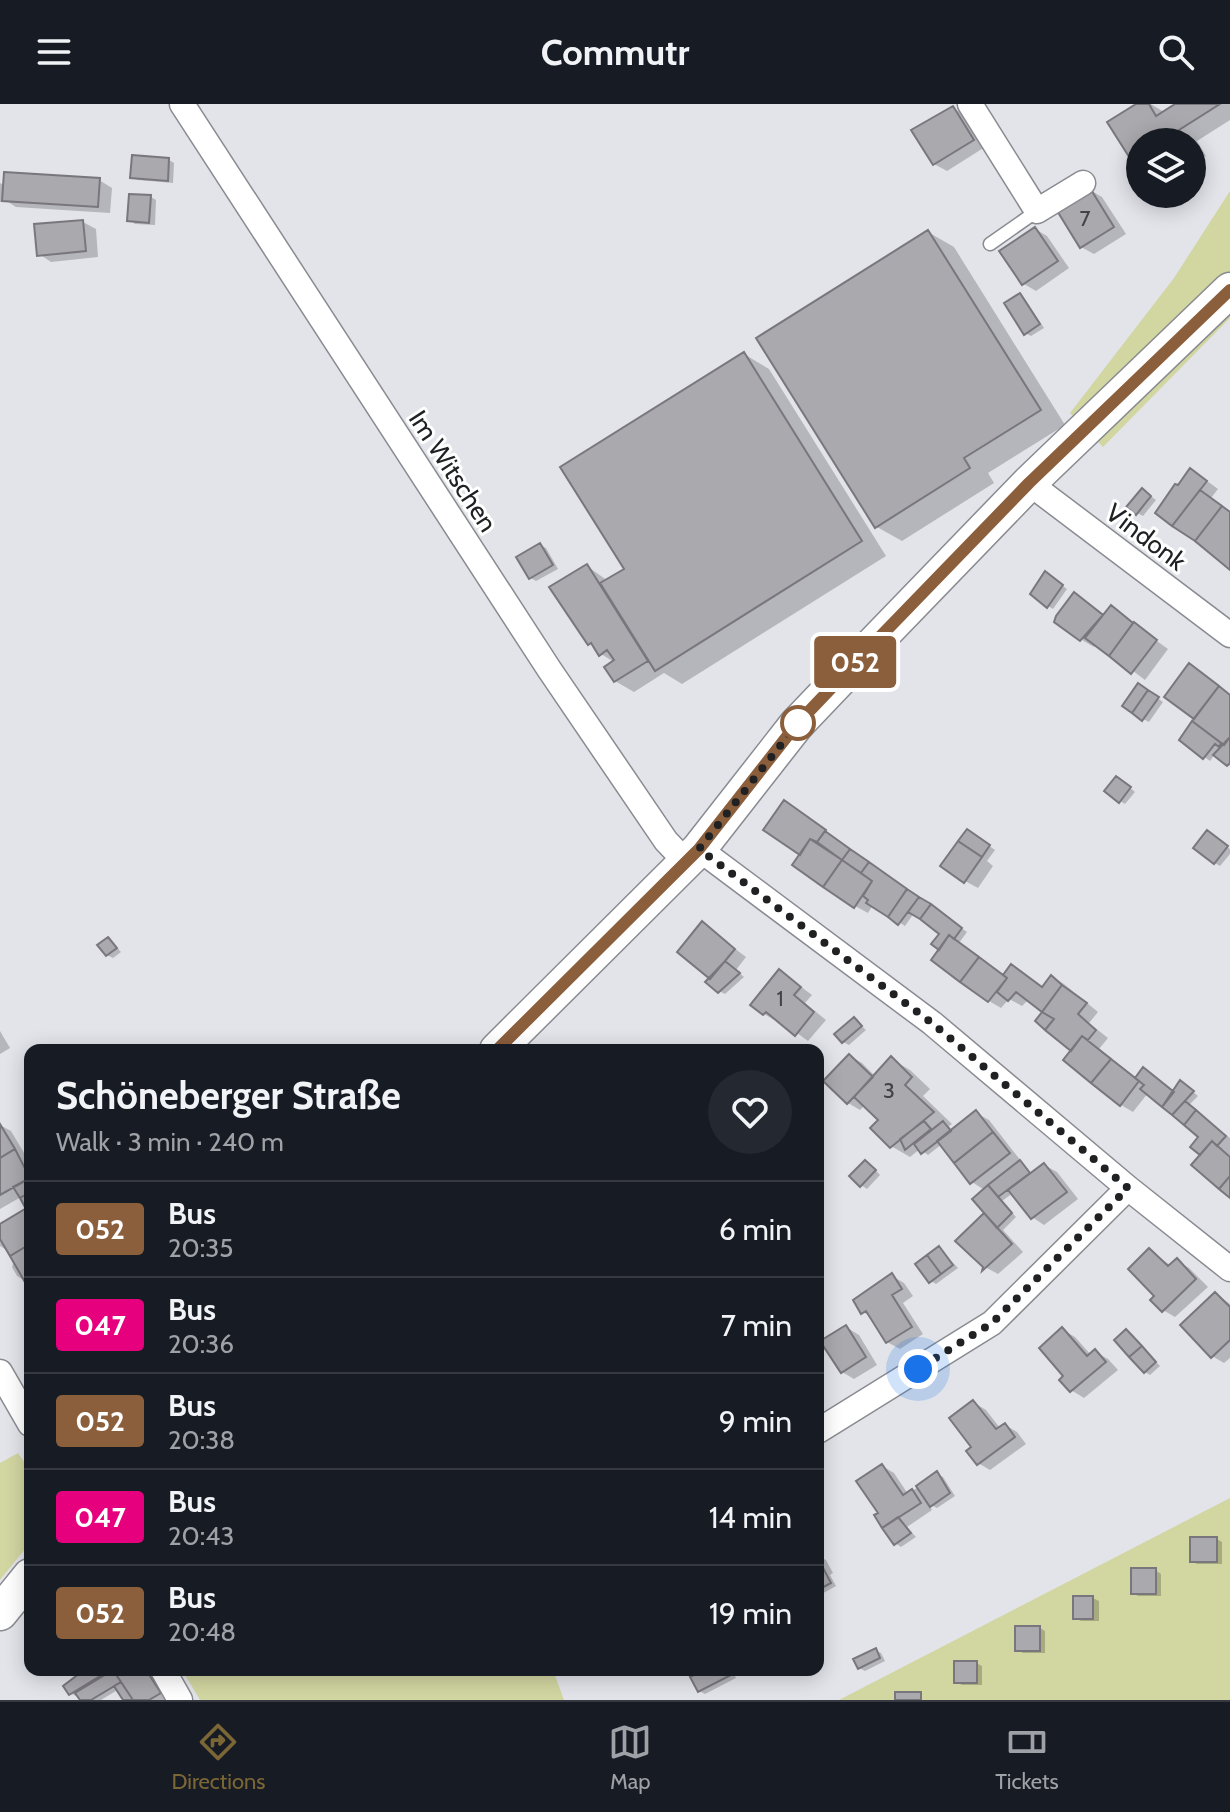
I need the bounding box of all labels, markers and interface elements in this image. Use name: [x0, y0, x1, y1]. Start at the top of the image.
icon: menu: [32, 30, 76, 74]
text: Commutr: [541, 30, 689, 74]
icon: search: [1154, 30, 1198, 74]
map controls: [1126, 128, 1206, 208]
button: layers: [1126, 128, 1206, 208]
house number: 7: [1079, 205, 1091, 232]
street label: Im Witschen: [402, 404, 504, 538]
street label: Vindonk: [1100, 497, 1193, 578]
line badge: 052: [809, 636, 901, 688]
text: 052: [830, 645, 880, 679]
unlabelled marker: [781, 706, 815, 740]
house number: 1: [776, 985, 784, 1012]
button: heart: [708, 1070, 792, 1154]
text: Schöneberger Straße: [56, 1072, 401, 1119]
house number: 3: [883, 1077, 895, 1104]
text: Walk · 3 min · 240 m: [56, 1126, 284, 1158]
text: Bus: [168, 1195, 216, 1232]
text: 6 min: [719, 1211, 792, 1248]
text: 052: [75, 1212, 125, 1246]
text: 20:35: [168, 1232, 233, 1264]
text: Bus: [168, 1291, 216, 1328]
text: 7 min: [721, 1307, 792, 1344]
text: 047: [74, 1308, 126, 1342]
text: 20:36: [168, 1328, 234, 1360]
your location: [898, 1349, 938, 1389]
text: Bus: [168, 1387, 216, 1424]
text: 9 min: [719, 1403, 792, 1440]
text: 052: [75, 1404, 125, 1438]
text: 20:38: [168, 1424, 235, 1456]
text: Bus: [168, 1483, 216, 1520]
text: 14 min: [709, 1499, 792, 1536]
text: 047: [74, 1500, 126, 1534]
text: 20:43: [168, 1520, 234, 1552]
text: Bus: [168, 1579, 216, 1616]
text: 19 min: [709, 1595, 792, 1632]
text: 052: [75, 1596, 125, 1630]
text: 20:48: [168, 1616, 236, 1648]
tab: Directions: [171, 1720, 265, 1795]
tab: Map: [608, 1720, 652, 1795]
tab: Tickets: [995, 1720, 1059, 1795]

